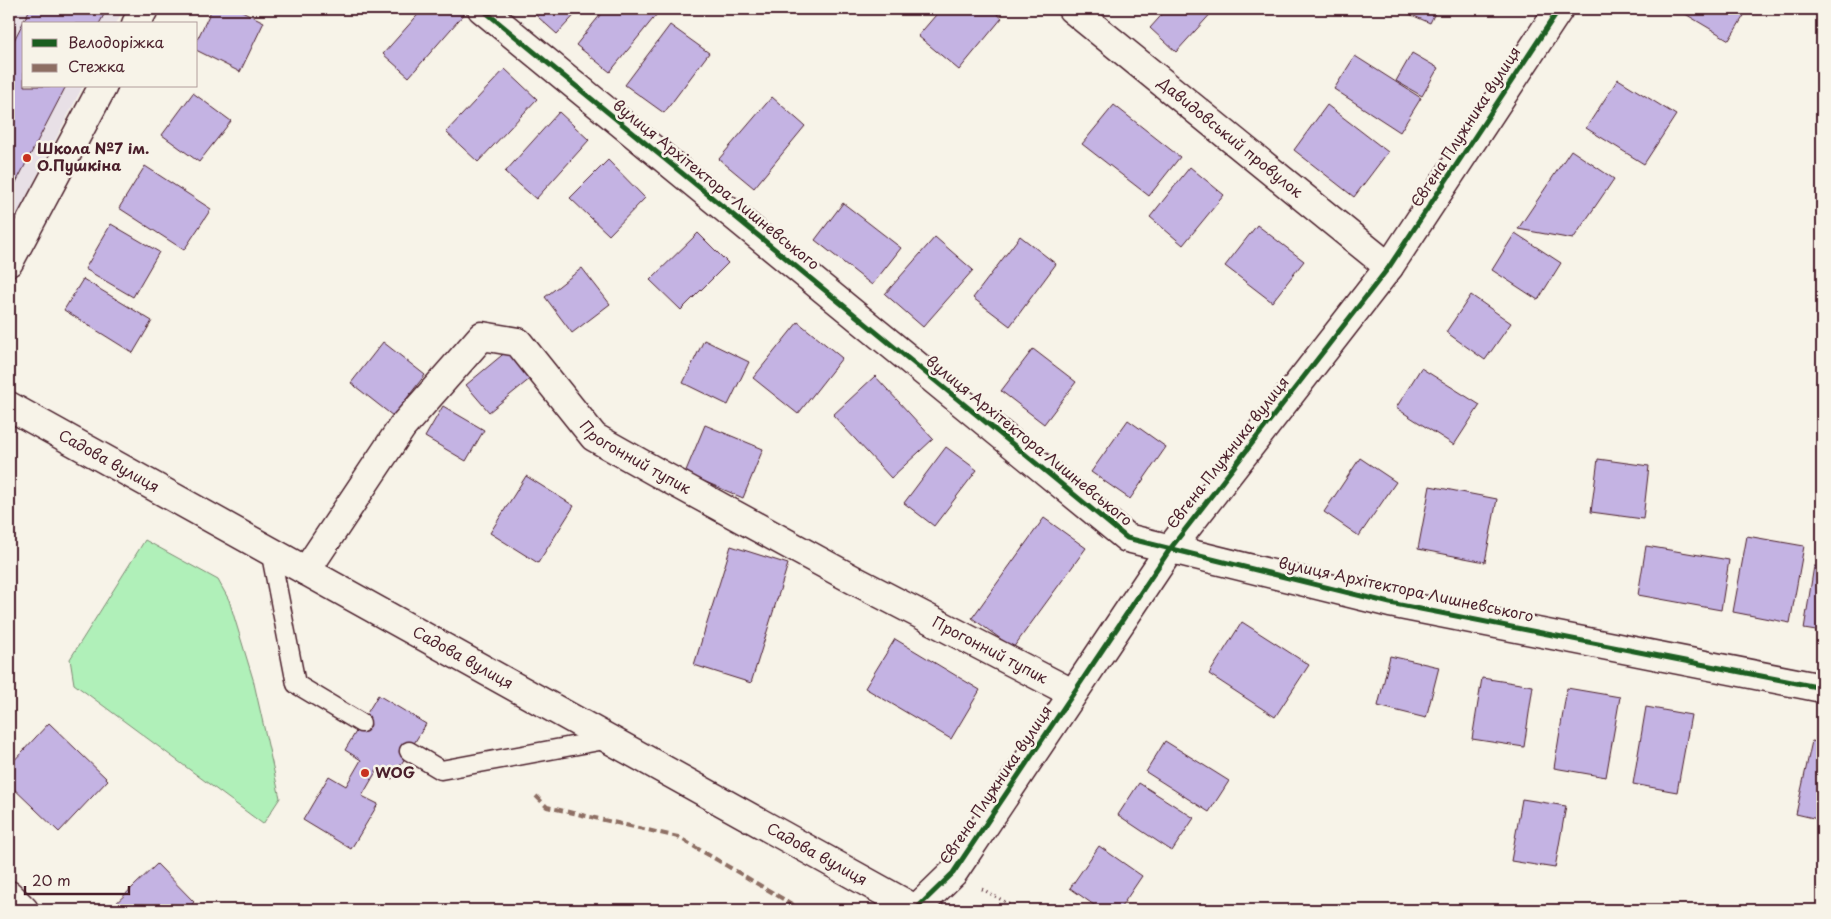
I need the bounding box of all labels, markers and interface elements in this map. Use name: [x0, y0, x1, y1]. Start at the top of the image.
legend: [22, 22, 198, 88]
text: Велодоріжка: [68, 30, 164, 53]
street label: Євгена Плужника вулиця: [1404, 41, 1525, 211]
text: Стежка: [68, 54, 125, 77]
street label: Давидовський провулок: [1153, 70, 1309, 203]
street label: вулиця Архітектора Лишневського: [609, 93, 825, 275]
place label: Школа №7 ім. О.Пушкіна: [37, 136, 149, 176]
marker: Школа №7 ім. О.Пушкіна: [21, 152, 33, 164]
street label: вулиця Архітектора Лишневського: [922, 349, 1138, 531]
street label: Євгена Плужника вулиця: [1160, 371, 1294, 533]
street label: Прогонний тупик: [575, 415, 696, 499]
street label: Садова вулиця: [55, 423, 164, 497]
street label: вулиця Архітектора Лишневського: [1277, 550, 1536, 627]
street label: Прогонний тупик: [929, 610, 1052, 689]
street label: Садова вулиця: [409, 619, 518, 694]
street label: Євгена Плужника вулиця: [933, 700, 1057, 868]
place label: WOG: [375, 760, 415, 783]
marker: WOG: [359, 767, 371, 779]
street label: Садова вулиця: [763, 816, 872, 890]
scale bar: [25, 864, 129, 896]
text: 20 m: [32, 868, 71, 891]

